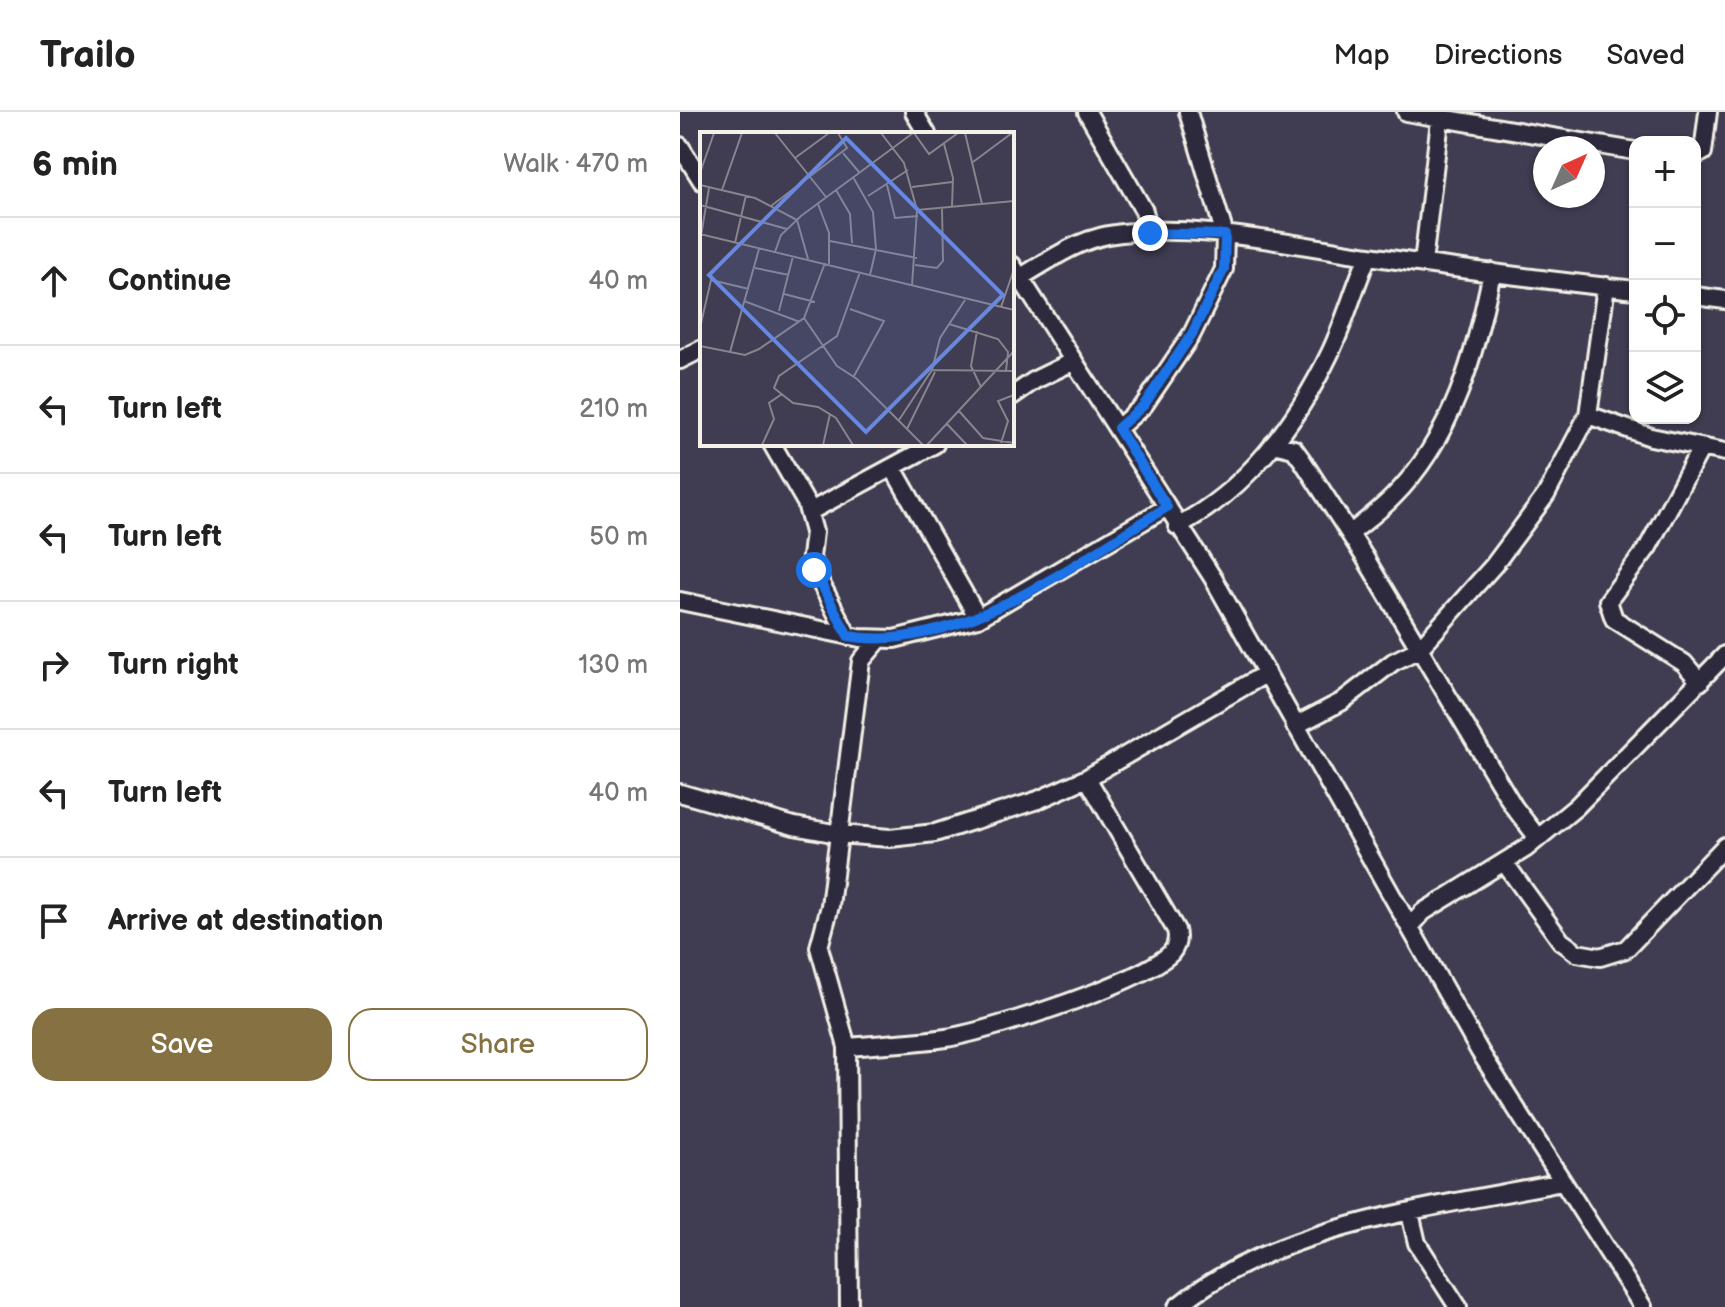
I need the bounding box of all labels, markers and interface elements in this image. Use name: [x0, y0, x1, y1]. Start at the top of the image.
text: Trailo: [40, 33, 136, 78]
text: Map: [1333, 39, 1390, 72]
text: Directions: [1434, 39, 1562, 72]
text: Saved: [1606, 39, 1685, 72]
inset map: [700, 132, 1014, 446]
north arrow: [1533, 136, 1605, 208]
map controls: [1629, 136, 1701, 424]
button: +: [1629, 136, 1701, 208]
text: 6 min: [32, 144, 118, 185]
text: Walk · 470 m: [503, 149, 648, 180]
button: −: [1629, 208, 1701, 280]
route end: [1132, 215, 1168, 251]
icon: ahead: [32, 259, 76, 303]
text: Continue: [108, 263, 231, 299]
text: 40 m: [588, 266, 648, 297]
button: locate: [1629, 280, 1701, 352]
button: layers: [1629, 352, 1701, 424]
icon: left: [32, 387, 76, 431]
text: Turn left: [108, 391, 222, 427]
text: 210 m: [579, 394, 648, 425]
icon: left: [32, 515, 76, 559]
text: Turn left: [108, 519, 222, 555]
text: 50 m: [589, 522, 648, 553]
route start: [796, 552, 832, 588]
icon: right: [32, 643, 76, 687]
text: Turn right: [108, 647, 239, 683]
text: 130 m: [578, 650, 648, 681]
icon: left: [32, 771, 76, 815]
text: Turn left: [108, 775, 222, 811]
text: 40 m: [588, 778, 648, 809]
icon: arrive: [32, 899, 76, 943]
text: Arrive at destination: [108, 903, 384, 939]
button: Save: [32, 1008, 332, 1081]
button: Share: [348, 1008, 648, 1081]

